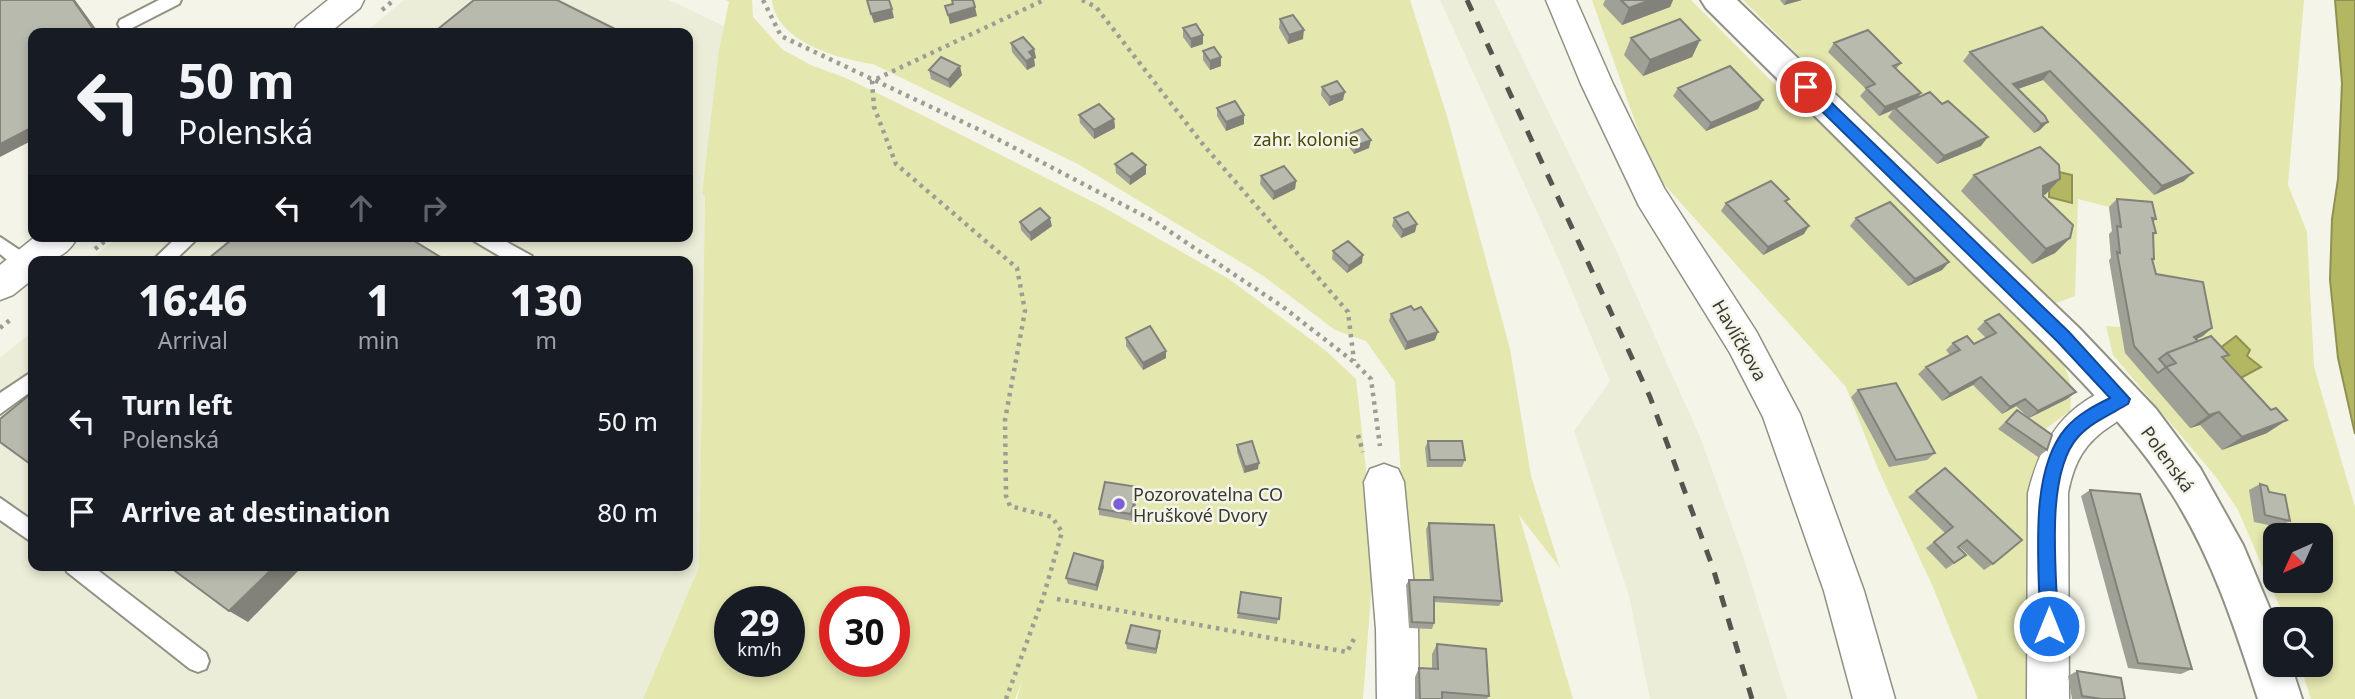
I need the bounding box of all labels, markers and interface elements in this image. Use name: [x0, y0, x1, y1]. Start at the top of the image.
text: 50 m: [178, 47, 295, 113]
icon: left: [63, 56, 154, 147]
pin: [1776, 57, 1836, 117]
icon: arrive: [1787, 68, 1825, 106]
text: Polenská: [178, 110, 313, 153]
park label: zahr. kolonie: [1253, 127, 1359, 151]
icon: left: [269, 189, 307, 227]
icon: ahead: [342, 189, 380, 227]
icon: right: [415, 189, 453, 227]
text: 16:46: [138, 271, 247, 328]
text: 1: [366, 271, 391, 328]
text: 130: [510, 271, 583, 328]
street label: Havlíčkova: [1707, 295, 1773, 385]
text: Arrival: [158, 324, 228, 356]
text: min: [358, 324, 399, 356]
text: m: [535, 324, 557, 356]
text: Turn left: [122, 387, 233, 423]
icon: left: [63, 402, 101, 440]
text: 50 m: [597, 403, 658, 439]
street label: Polenská: [2136, 421, 2200, 497]
text: Polenská: [122, 423, 219, 455]
place label: Pozorovatelna CO Hruškové Dvory: [1133, 482, 1283, 527]
icon: arrive: [63, 493, 101, 531]
text: Arrive at destination: [122, 494, 391, 530]
text: 80 m: [597, 494, 658, 530]
marker: Pozorovatelna CO Hruškové Dvory: [1111, 496, 1127, 512]
north arrow: [2263, 523, 2333, 593]
map controls: [2263, 523, 2333, 677]
speed limit sign: 30: [819, 586, 910, 677]
position arrow: [2012, 589, 2086, 663]
text: 29: [739, 599, 780, 646]
button: search: [2263, 607, 2333, 677]
text: km/h: [737, 637, 782, 661]

